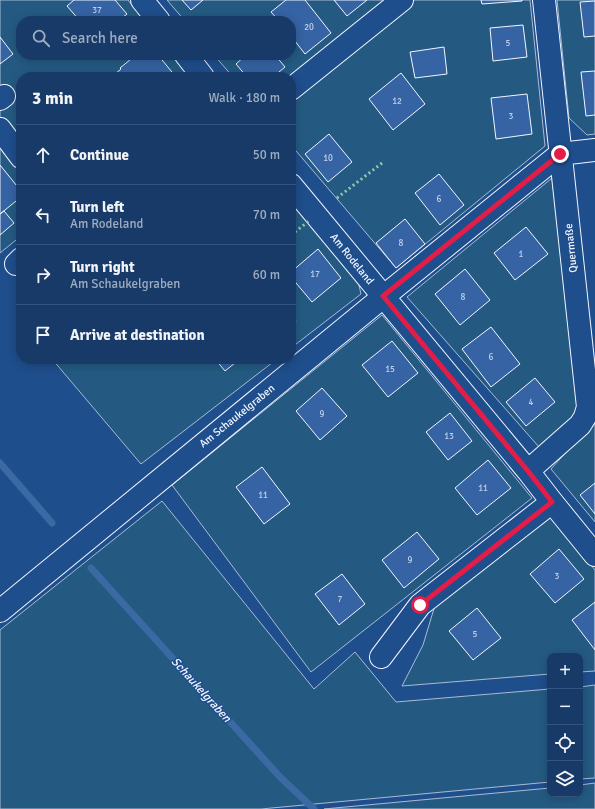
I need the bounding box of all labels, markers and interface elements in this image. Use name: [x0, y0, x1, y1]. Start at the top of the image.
house number: 37: [92, 5, 102, 16]
search box: [16, 16, 296, 60]
house number: 20: [304, 22, 314, 33]
icon: search: [30, 27, 52, 49]
text: Search here: [62, 29, 138, 47]
house number: 5: [506, 38, 511, 49]
text: 3 min: [32, 88, 73, 109]
text: Walk · 180 m: [209, 90, 280, 106]
house number: 12: [392, 96, 402, 107]
house number: 3: [509, 111, 514, 122]
icon: ahead: [32, 144, 54, 166]
route end: [551, 145, 569, 163]
text: Continue: [70, 146, 129, 164]
text: 50 m: [253, 147, 280, 163]
house number: 10: [323, 153, 333, 164]
house number: 6: [437, 194, 442, 205]
text: Turn left: [70, 198, 124, 216]
icon: left: [32, 204, 54, 226]
text: 70 m: [253, 207, 280, 223]
text: Am Rodeland: [70, 216, 143, 232]
street label: Quermaße: [562, 223, 580, 273]
street label: Am Rodeland: [327, 231, 377, 287]
house number: 8: [399, 238, 404, 249]
house number: 1: [519, 249, 524, 260]
text: Turn right: [70, 258, 135, 276]
icon: right: [32, 264, 54, 286]
text: 60 m: [253, 267, 280, 283]
house number: 17: [310, 269, 320, 280]
text: Am Schaukelgraben: [70, 276, 180, 292]
house number: 8: [461, 292, 466, 303]
icon: arrive: [32, 324, 54, 346]
text: Arrive at destination: [70, 326, 205, 344]
house number: 6: [489, 352, 494, 363]
house number: 15: [385, 364, 395, 375]
street label: Am Schaukelgraben: [197, 382, 277, 450]
house number: 4: [529, 397, 534, 408]
house number: 9: [320, 409, 325, 420]
house number: 13: [444, 431, 454, 442]
house number: 11: [478, 483, 488, 494]
house number: 11: [258, 490, 268, 501]
house number: 9: [408, 555, 413, 566]
house number: 3: [555, 571, 560, 582]
house number: 7: [338, 594, 343, 605]
route start: [411, 596, 429, 614]
house number: 5: [473, 629, 478, 640]
map controls: [547, 653, 583, 797]
button: +: [547, 653, 583, 689]
water label: Schaukelgraben: [168, 654, 234, 726]
button: −: [547, 689, 583, 725]
button: locate: [547, 725, 583, 761]
button: layers: [547, 761, 583, 797]

